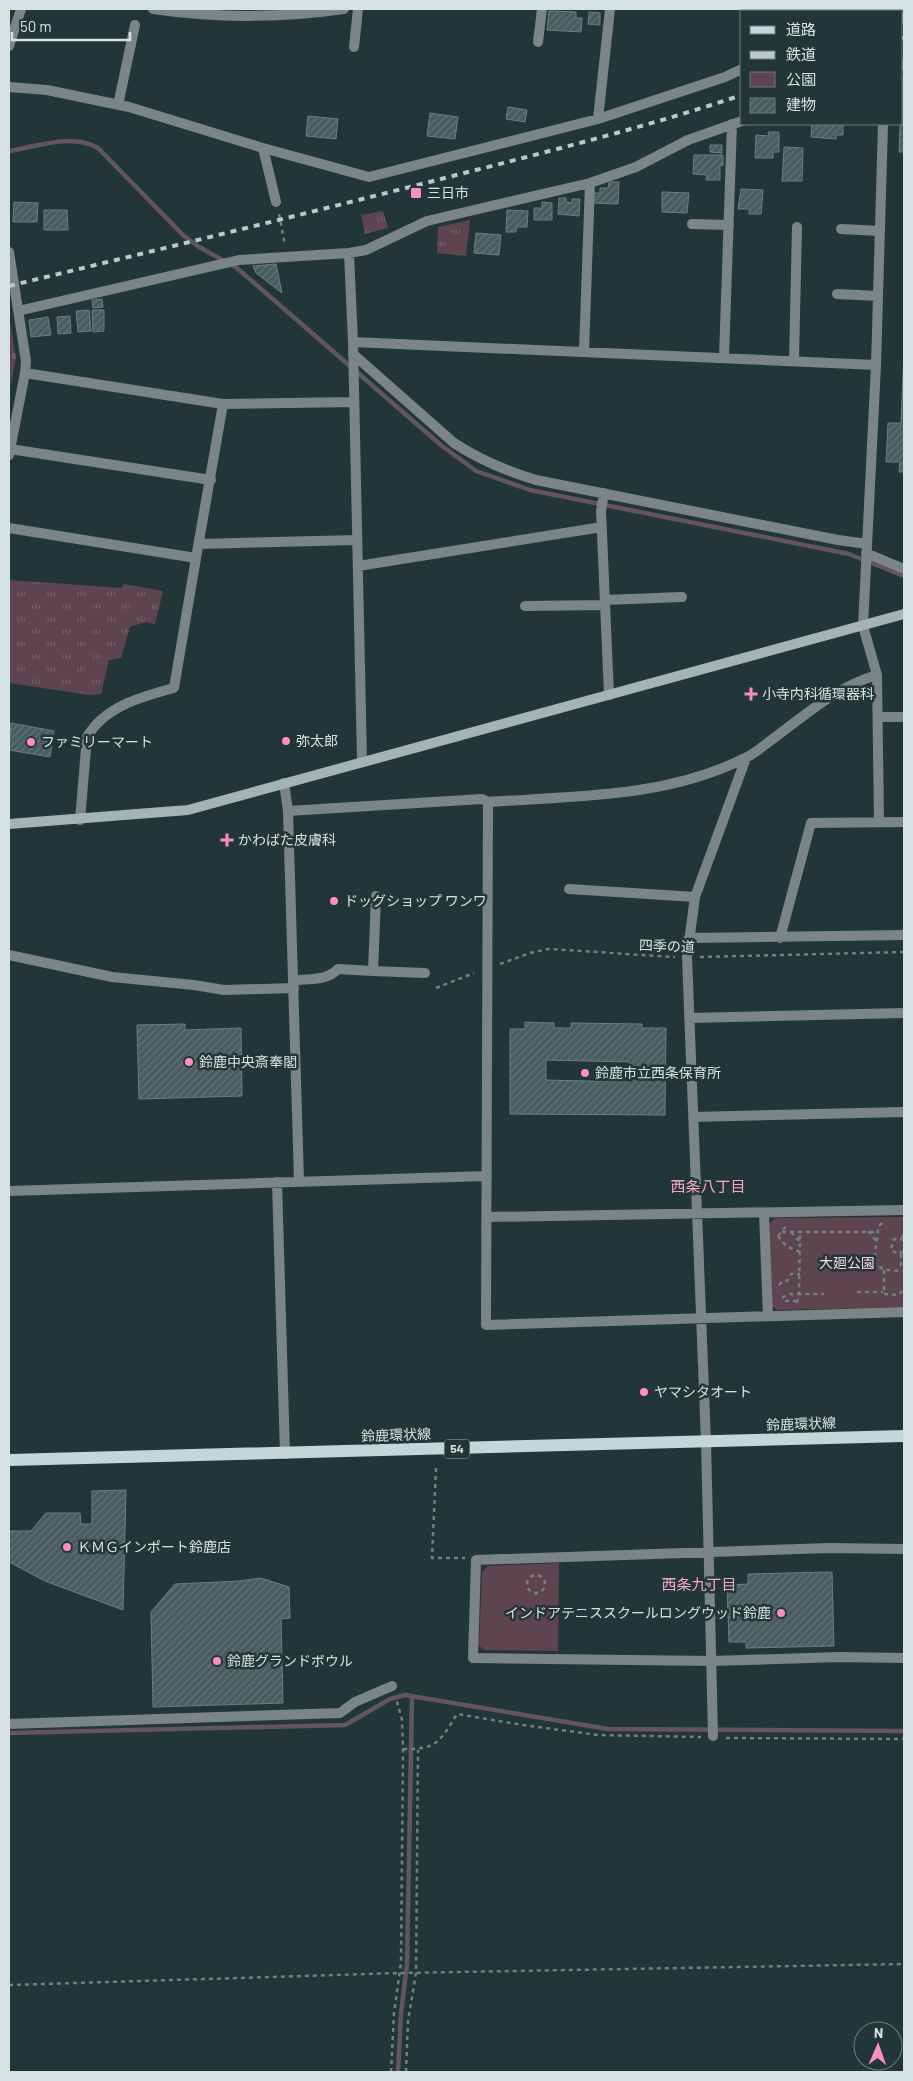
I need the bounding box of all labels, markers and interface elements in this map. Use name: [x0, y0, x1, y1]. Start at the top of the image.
scale bar: [12, 10, 130, 42]
legend: [740, 10, 903, 125]
text: 50 m: [20, 17, 52, 35]
text: 道路: [786, 20, 816, 38]
text: 鉄道: [786, 45, 816, 63]
text: 公園: [786, 70, 816, 88]
text: 建物: [786, 95, 816, 113]
place label: 三日市: [427, 184, 469, 201]
marker: 三日市: [409, 186, 423, 200]
place label: 小寺内科循環器科: [762, 685, 874, 702]
marker: 小寺内科循環器科: [744, 687, 758, 701]
place label: 弥太郎: [296, 732, 338, 749]
place label: ファミリーマート: [41, 733, 153, 750]
marker: 弥太郎: [280, 735, 292, 747]
marker: ファミリーマート: [25, 736, 37, 748]
place label: かわばた皮膚科: [238, 831, 336, 848]
marker: かわばた皮膚科: [220, 833, 234, 847]
place label: ドッグショップ ワンワ: [344, 892, 487, 909]
marker: ドッグショップ ワンワ: [328, 895, 340, 907]
street label: 四季の道: [639, 936, 695, 955]
place label: 鈴鹿中央斎奉閣: [199, 1053, 297, 1070]
marker: 鈴鹿中央斎奉閣: [183, 1056, 195, 1068]
place label: 鈴鹿市立西条保育所: [595, 1064, 721, 1081]
marker: 鈴鹿市立西条保育所: [579, 1067, 591, 1079]
district label: 西条八丁目: [670, 1177, 746, 1195]
park label: 大廻公園: [819, 1254, 875, 1271]
place label: ヤマシタオート: [654, 1383, 752, 1400]
marker: ヤマシタオート: [638, 1386, 650, 1398]
street label: 鈴鹿環状線: [766, 1414, 836, 1433]
street label: 鈴鹿環状線: [361, 1425, 431, 1444]
road number: 54: [444, 1440, 470, 1458]
place label: ＫＭＧインポート鈴鹿店: [77, 1538, 231, 1555]
marker: ＫＭＧインポート鈴鹿店: [61, 1541, 73, 1553]
district label: 西条九丁目: [661, 1575, 737, 1593]
place label: インドアテニススクールロングウッド鈴鹿: [505, 1604, 771, 1621]
marker: インドアテニススクールロングウッド鈴鹿: [775, 1607, 787, 1619]
place label: 鈴鹿グランドボウル: [227, 1652, 353, 1669]
marker: 鈴鹿グランドボウル: [211, 1655, 223, 1667]
north arrow: [853, 2021, 903, 2071]
text: N: [874, 2024, 883, 2041]

